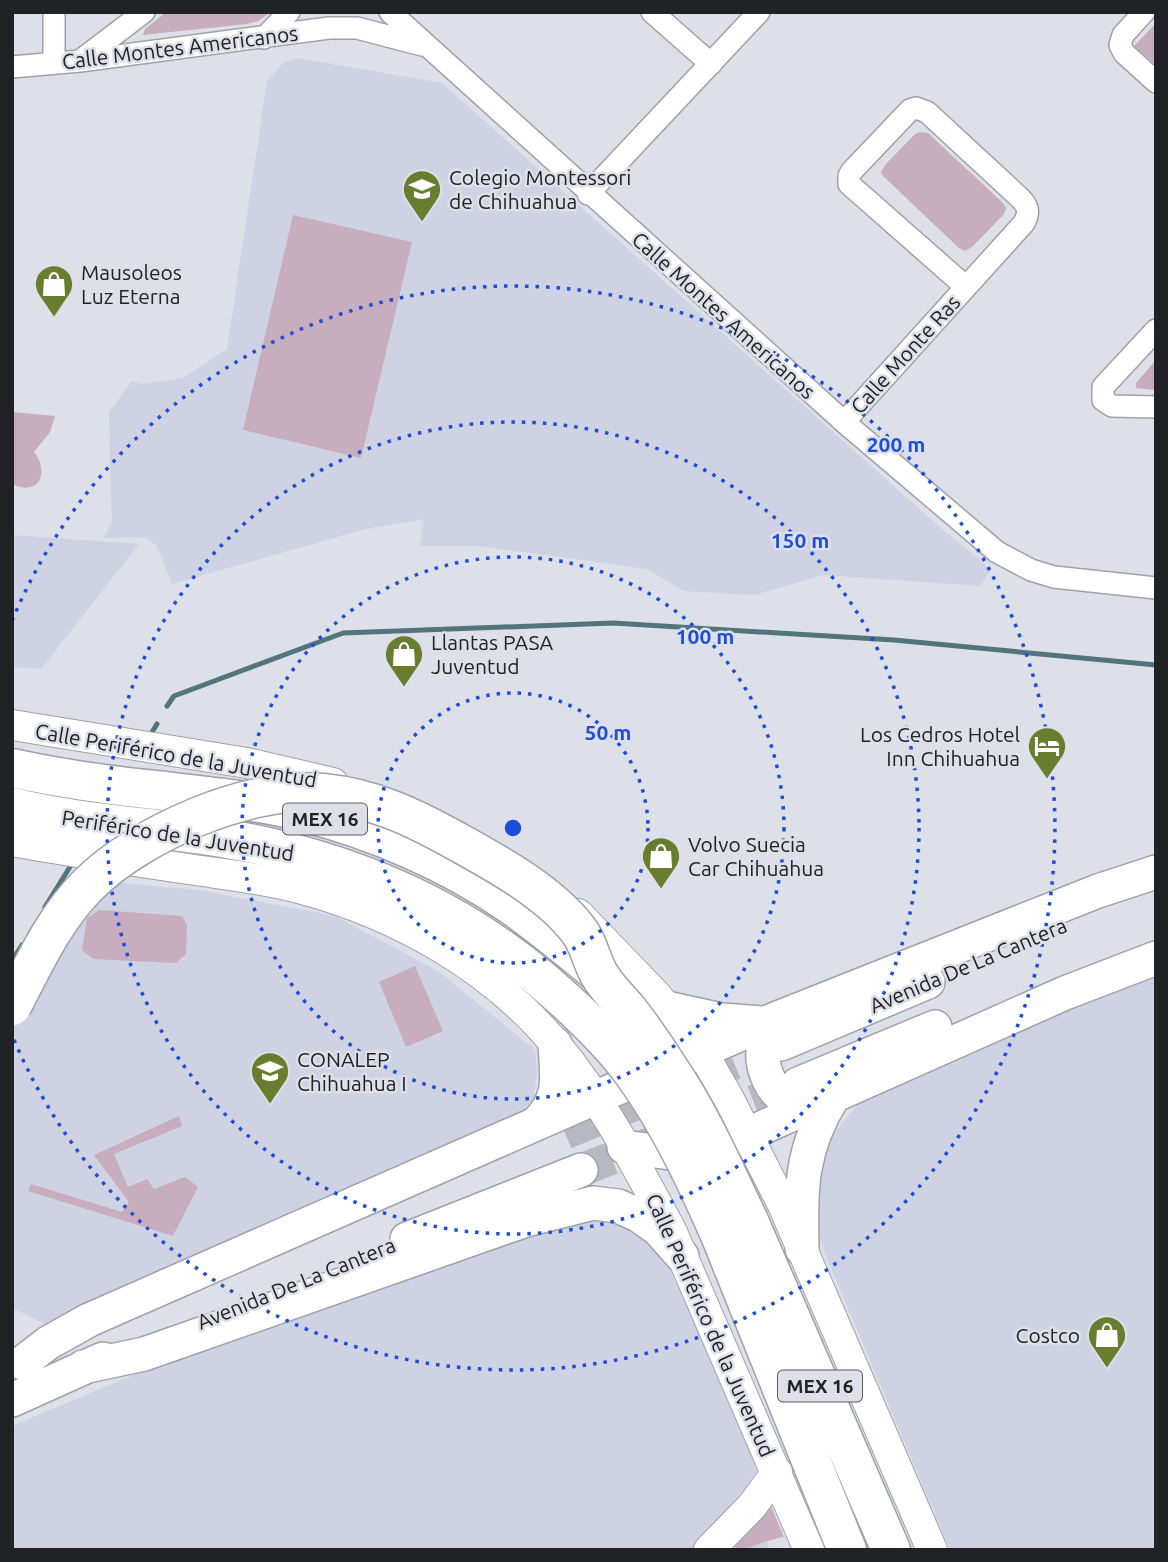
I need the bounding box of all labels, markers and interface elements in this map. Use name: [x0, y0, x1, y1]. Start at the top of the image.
street label: Calle Montes Americanos: [61, 21, 299, 73]
place label: Colegio Montessori de Chihuahua: [449, 165, 631, 213]
school or university icon: Colegio Montessori de Chihuahua: [401, 168, 443, 223]
street label: Calle Montes Americanos: [628, 227, 820, 403]
place label: Mausoleos Luz Eterna: [81, 260, 182, 308]
shop icon: Mausoleos Luz Eterna: [33, 263, 75, 318]
street label: Calle Monte Ras: [846, 290, 964, 418]
text: 200 m: [867, 432, 925, 456]
text: 150 m: [771, 528, 829, 552]
text: 100 m: [676, 624, 734, 648]
place label: Llantas PASA Juventud: [431, 630, 554, 678]
shop icon: Llantas PASA Juventud: [383, 633, 425, 688]
street label: Calle Periférico de la Juventud: [33, 718, 319, 792]
text: 50 m: [585, 720, 631, 744]
place label: Los Cedros Hotel Inn Chihuahua: [860, 722, 1020, 770]
hotel icon: Los Cedros Hotel Inn Chihuahua: [1026, 725, 1068, 780]
road number: MEX 16: [283, 804, 367, 834]
street label: Periférico de la Juventud: [60, 805, 296, 865]
centre of rings: [501, 816, 525, 840]
place label: Volvo Suecia Car Chihuahua: [688, 832, 824, 880]
shop icon: Volvo Suecia Car Chihuahua: [640, 835, 682, 890]
street label: Avenida De La Cantera: [866, 913, 1070, 1017]
place label: CONALEP Chihuahua I: [297, 1047, 407, 1095]
school or university icon: CONALEP Chihuahua I: [249, 1050, 291, 1105]
street label: Calle Periférico de la Juventud: [642, 1190, 780, 1460]
street label: Avenida De La Cantera: [193, 1232, 399, 1334]
shop icon: Costco: [1086, 1314, 1128, 1369]
place label: Costco: [1016, 1323, 1080, 1347]
road number: MEX 16: [778, 1370, 862, 1402]

